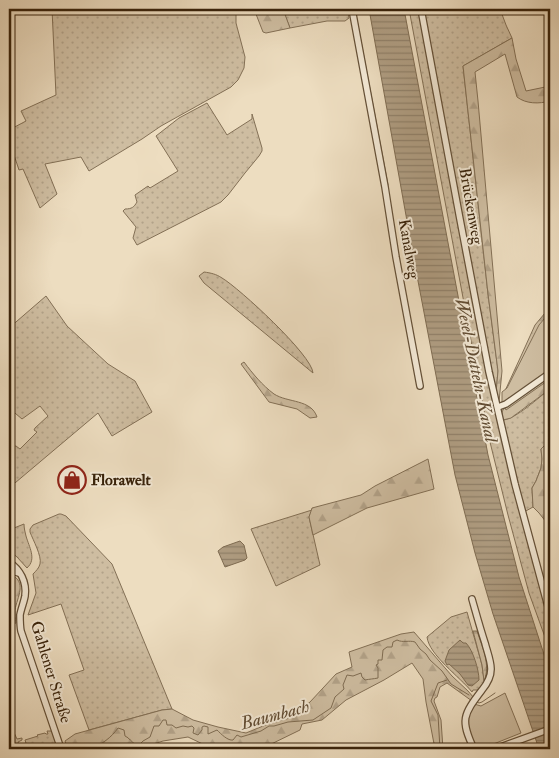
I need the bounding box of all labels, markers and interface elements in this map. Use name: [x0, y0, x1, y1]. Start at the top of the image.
street label: Brückenweg: [454, 166, 488, 247]
street label: Kanalweg: [394, 217, 424, 282]
water label: Wesel-Datteln-Kanal: [449, 296, 503, 446]
shop icon: Florawelt: [57, 465, 87, 495]
place label: Florawelt: [91, 470, 152, 490]
street label: Gahlener Straße: [26, 619, 76, 726]
water label: Baumbach: [237, 695, 312, 735]

